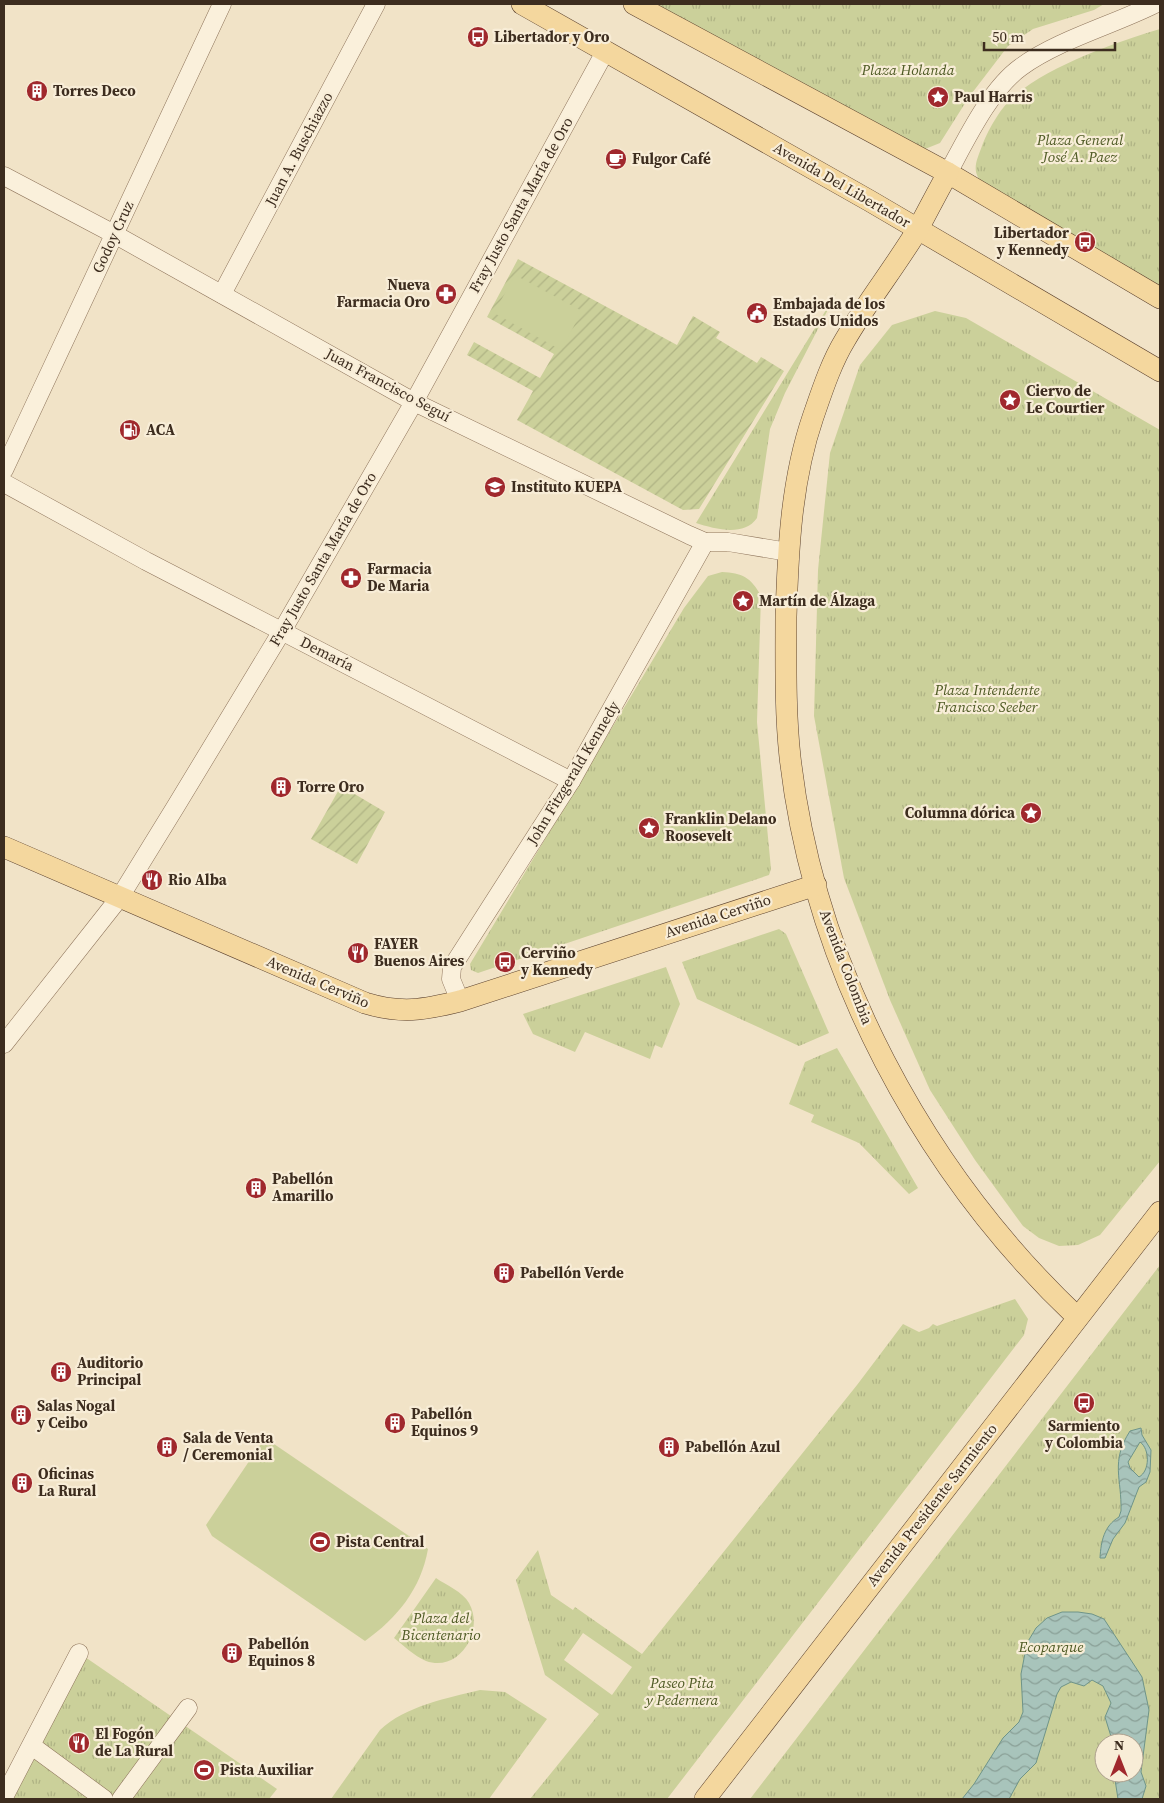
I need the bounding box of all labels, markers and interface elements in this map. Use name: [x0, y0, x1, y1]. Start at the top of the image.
scale bar: [984, 20, 1115, 52]
bus stop icon: Libertador y Oro: [466, 25, 490, 49]
place label: Libertador y Oro: [494, 26, 610, 47]
text: 50 m: [992, 26, 1024, 47]
park label: Plaza Holanda: [861, 59, 955, 80]
building icon: Torres Deco: [25, 79, 49, 103]
place label: Torres Deco: [53, 80, 136, 101]
place icon: Paul Harris: [926, 85, 950, 109]
place label: Paul Harris: [954, 86, 1033, 107]
street label: Juan A. Buschiazzo: [259, 88, 338, 210]
street label: Fray Justo Santa María de Oro: [463, 113, 578, 296]
park label: Plaza General José A. Paez: [1036, 129, 1124, 167]
street label: Avenida Del Libertador: [770, 137, 915, 233]
cafe icon: Fulgor Café: [604, 147, 628, 171]
place label: Fulgor Café: [632, 148, 711, 169]
street label: Godoy Cruz: [87, 197, 139, 276]
place label: Libertador y Kennedy: [994, 222, 1069, 260]
bus stop icon: Libertador y Kennedy: [1073, 230, 1097, 254]
place label: Nueva Farmacia Oro: [336, 274, 431, 312]
pharmacy icon: Nueva Farmacia Oro: [434, 282, 458, 306]
place label: Embajada de los Estados Unidos: [773, 293, 885, 331]
public building icon: Embajada de los Estados Unidos: [745, 301, 769, 325]
street label: Juan Francisco Seguí: [321, 342, 455, 427]
place label: Ciervo de Le Courtier: [1026, 380, 1105, 418]
place icon: Ciervo de Le Courtier: [998, 388, 1022, 412]
fuel station icon: ACA: [118, 418, 142, 442]
place label: ACA: [146, 419, 175, 440]
street label: Fray Justo Santa María de Oro: [264, 468, 381, 650]
school or university icon: Instituto KUEPA: [483, 475, 507, 499]
place label: Instituto KUEPA: [511, 476, 622, 497]
place label: Farmacia De Maria: [367, 558, 433, 596]
pharmacy icon: Farmacia De Maria: [339, 566, 363, 590]
place icon: Martín de Álzaga: [731, 589, 755, 613]
place label: Martín de Álzaga: [759, 590, 876, 611]
street label: Demaría: [297, 631, 358, 676]
park label: Plaza Intendente Francisco Seeber: [933, 679, 1040, 717]
street label: John Fitzgerald Kennedy: [521, 697, 624, 850]
building icon: Torre Oro: [269, 775, 293, 799]
place label: Torre Oro: [297, 776, 365, 797]
place icon: Columna dórica: [1019, 801, 1043, 825]
place label: Columna dórica: [905, 802, 1016, 823]
place label: Franklin Delano Roosevelt: [665, 808, 777, 846]
place icon: Franklin Delano Roosevelt: [637, 816, 661, 840]
restaurant icon: Rio Alba: [140, 868, 164, 892]
place label: Rio Alba: [168, 869, 228, 890]
street label: Avenida Cerviño: [662, 889, 773, 943]
street label: Avenida Colombia: [815, 906, 878, 1028]
place label: FAYER Buenos Aires: [374, 933, 464, 971]
restaurant icon: FAYER Buenos Aires: [346, 941, 370, 965]
place label: Cerviño y Kennedy: [520, 942, 593, 980]
street label: Avenida Cerviño: [263, 950, 373, 1013]
bus stop icon: Cerviño y Kennedy: [493, 950, 517, 974]
place label: Pabellón Amarillo: [272, 1168, 334, 1206]
building icon: Pabellón Amarillo: [244, 1176, 268, 1200]
building icon: Pabellón Verde: [492, 1261, 516, 1285]
place label: Pabellón Verde: [520, 1262, 624, 1283]
place label: Auditorio Principal: [77, 1352, 144, 1390]
building icon: Auditorio Principal: [49, 1360, 73, 1384]
bus stop icon: Sarmiento y Colombia: [1072, 1391, 1096, 1415]
place label: Salas Nogal y Ceibo: [36, 1395, 115, 1433]
building icon: Salas Nogal y Ceibo: [9, 1403, 33, 1427]
place label: Pabellón Equinos 9: [411, 1403, 478, 1441]
building icon: Pabellón Equinos 9: [383, 1411, 407, 1435]
place label: Sarmiento y Colombia: [1044, 1415, 1124, 1453]
street label: Avenida Presidente Sarmiento: [861, 1419, 1002, 1590]
place label: Sala de Venta / Ceremonial: [183, 1427, 275, 1465]
building icon: Sala de Venta / Ceremonial: [155, 1435, 179, 1459]
building icon: Pabellón Azul: [657, 1435, 681, 1459]
place label: Pabellón Azul: [685, 1436, 781, 1457]
place label: Oficinas La Rural: [38, 1463, 96, 1501]
building icon: Oficinas La Rural: [10, 1471, 34, 1495]
sports icon: Pista Central: [308, 1530, 332, 1554]
place label: Pista Central: [336, 1531, 425, 1552]
park label: Plaza del Bicentenario: [400, 1607, 481, 1645]
place label: Pabellón Equinos 8: [248, 1633, 315, 1671]
park label: Ecoparque: [1018, 1636, 1083, 1657]
building icon: Pabellón Equinos 8: [220, 1641, 244, 1665]
park label: Paseo Pita y Pedernera: [644, 1672, 719, 1710]
place label: El Fogón de La Rural: [95, 1723, 173, 1761]
restaurant icon: El Fogón de La Rural: [67, 1731, 91, 1755]
north arrow: [1094, 1733, 1144, 1783]
text: N: [1114, 1735, 1124, 1755]
sports icon: Pista Auxiliar: [192, 1758, 216, 1782]
place label: Pista Auxiliar: [220, 1759, 314, 1780]

